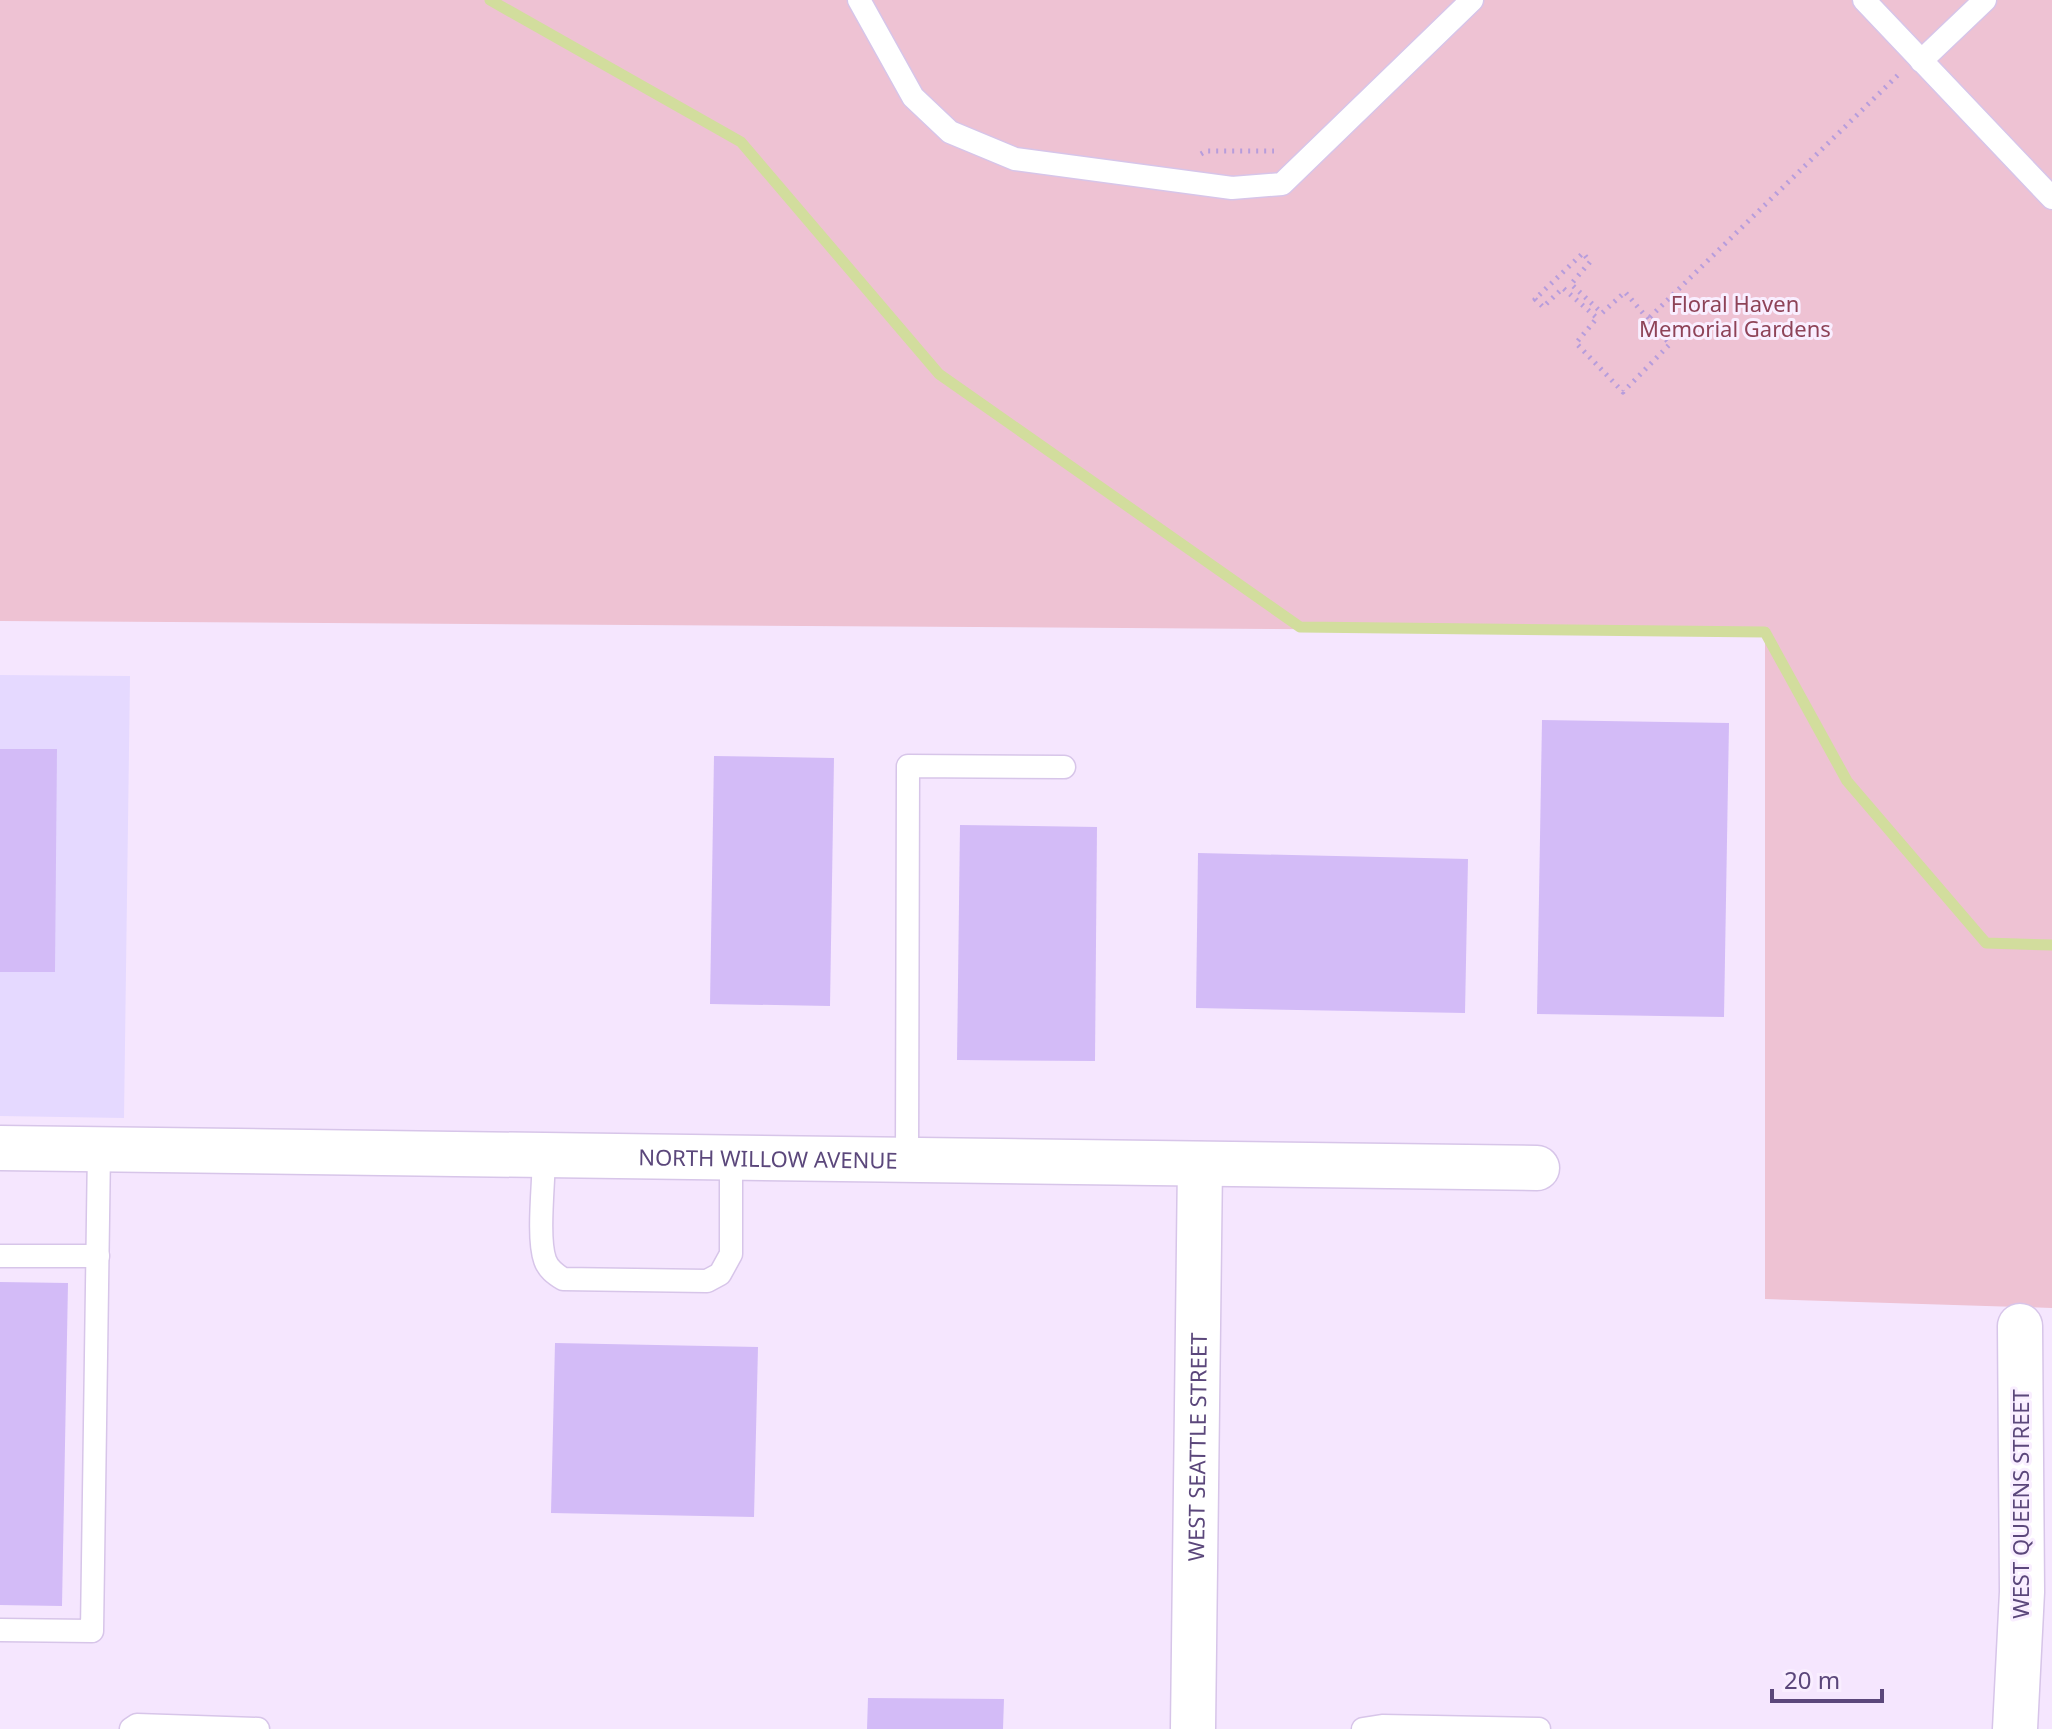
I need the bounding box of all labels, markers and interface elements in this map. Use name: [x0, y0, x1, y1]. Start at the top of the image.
park label: Floral Haven Memorial Gardens: [1639, 288, 1831, 343]
street label: NORTH WILLOW AVENUE: [638, 1141, 898, 1175]
street label: WEST SEATTLE STREET: [1180, 1332, 1213, 1562]
street label: WEST QUEENS STREET: [2005, 1389, 2035, 1619]
scale bar: [1772, 1653, 1882, 1703]
text: 20 m: [1784, 1663, 1840, 1696]

